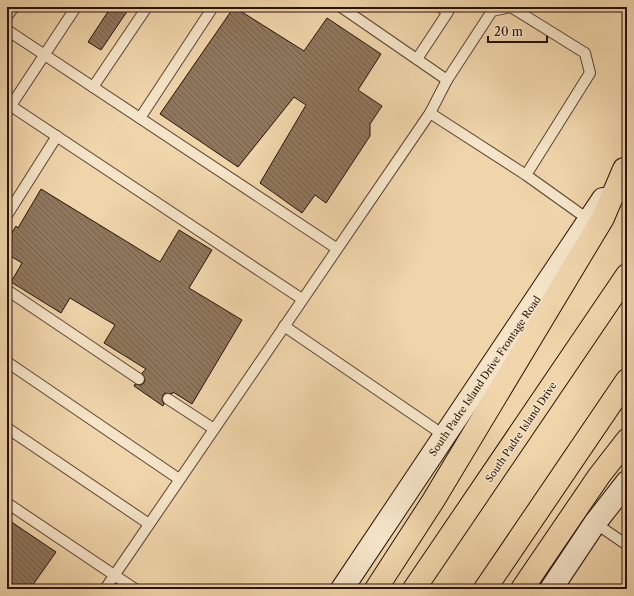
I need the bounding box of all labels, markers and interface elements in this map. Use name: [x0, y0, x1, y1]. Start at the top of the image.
scale bar: [488, 18, 547, 44]
text: 20 m: [494, 24, 523, 39]
street label: South Padre Island Drive Frontage Road: [427, 294, 543, 458]
street label: South Padre Island Drive: [483, 380, 559, 484]

